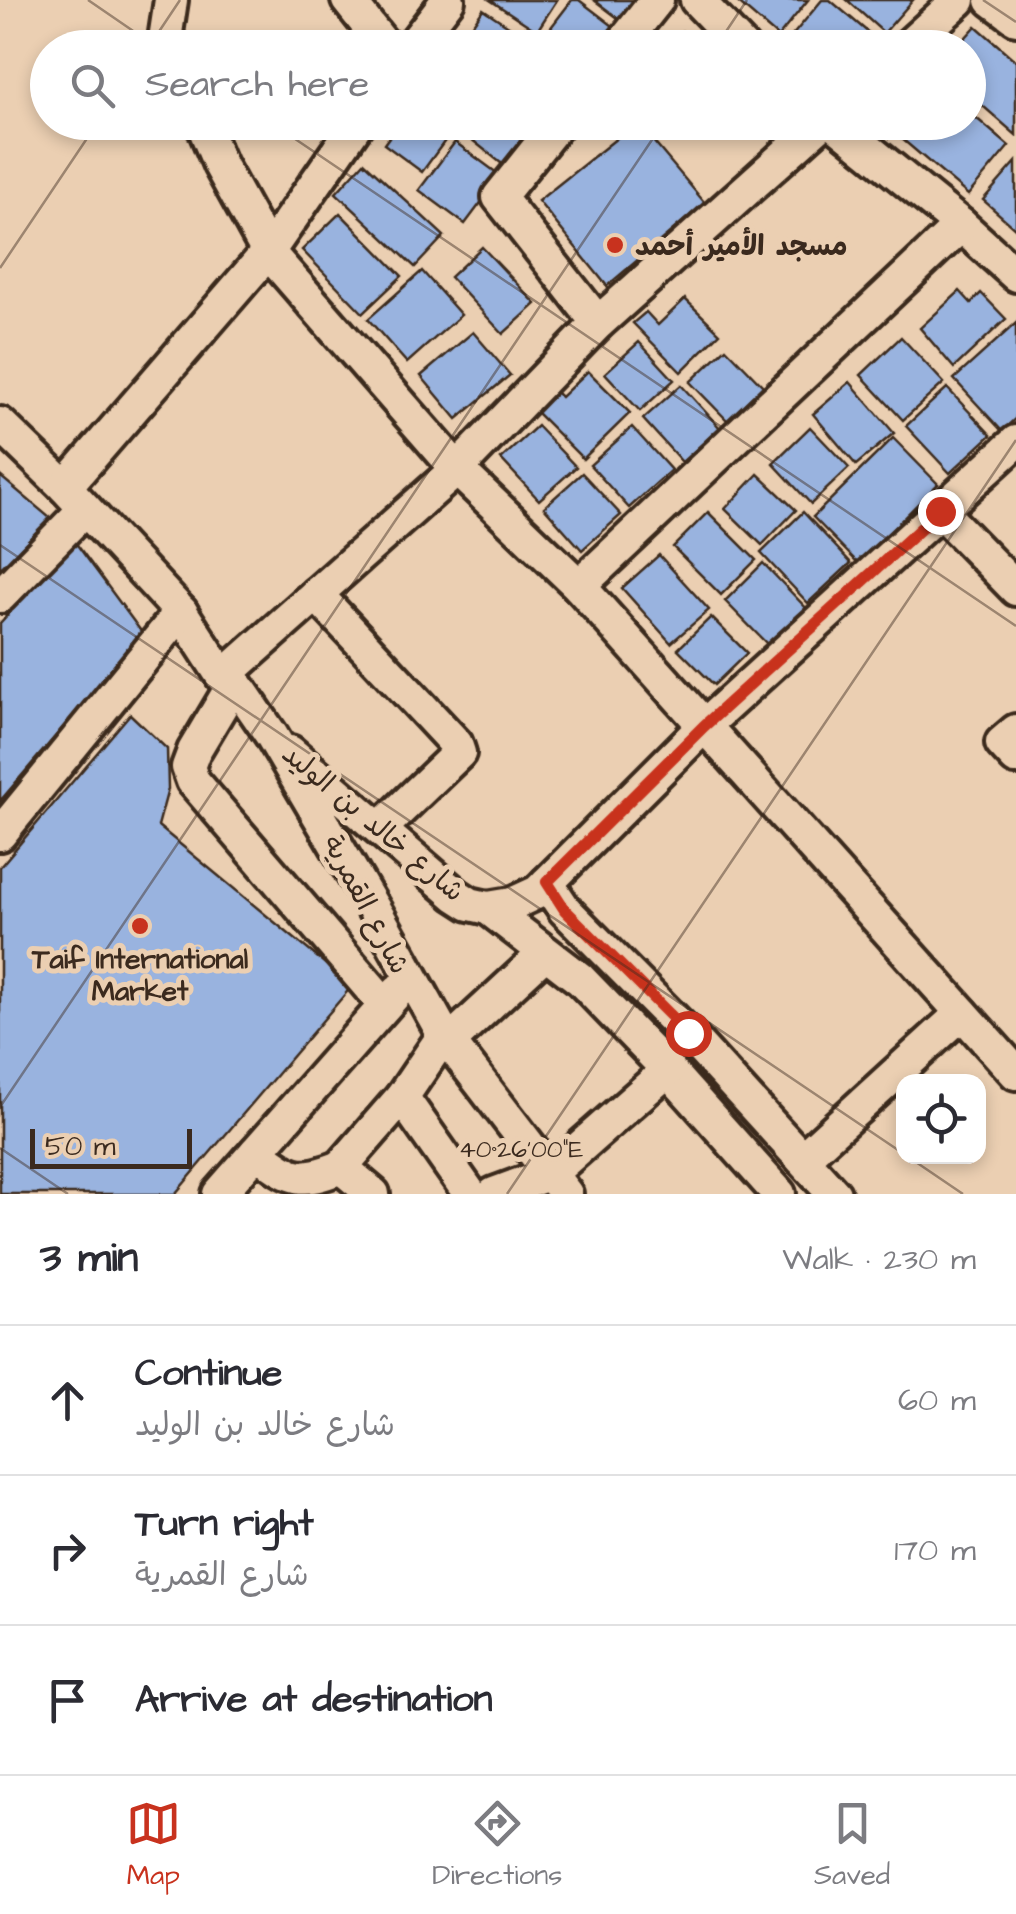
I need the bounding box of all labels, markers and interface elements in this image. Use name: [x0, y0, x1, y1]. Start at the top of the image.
search box: [30, 30, 986, 140]
icon: search: [65, 58, 120, 113]
text: Search here: [145, 59, 369, 111]
place label: مسجد الأمير أحمد: [635, 227, 847, 266]
marker: مسجد الأمير أحمد: [604, 234, 626, 256]
route end: [918, 489, 964, 535]
street label: شارع خالد بن الوليد: [273, 735, 473, 911]
street label: شارع القمرية: [313, 828, 419, 981]
marker: Taif International Market: [129, 915, 151, 937]
place label: Taif International Market: [31, 940, 248, 1011]
route start: [666, 1011, 712, 1057]
map controls: [896, 1074, 986, 1164]
button: locate: [896, 1074, 986, 1164]
scale bar: [30, 1124, 192, 1168]
text: 50 m: [45, 1127, 116, 1166]
text: 40°26'00"E: [459, 1132, 583, 1167]
text: 3 min: [40, 1230, 138, 1288]
text: Walk · 230 m: [782, 1237, 976, 1282]
text: Continue: [135, 1348, 282, 1400]
icon: ahead: [40, 1373, 95, 1428]
text: 60 m: [898, 1378, 976, 1423]
text: شارع خالد بن الوليد: [135, 1403, 395, 1448]
text: Turn right: [135, 1498, 314, 1550]
icon: right: [40, 1523, 95, 1578]
text: 170 m: [894, 1528, 976, 1573]
text: شارع القمرية: [135, 1553, 309, 1598]
icon: arrive: [40, 1673, 95, 1728]
text: Arrive at destination: [135, 1674, 492, 1726]
tab: Map: [126, 1796, 181, 1895]
tab: Directions: [432, 1796, 562, 1895]
tab: Saved: [814, 1796, 890, 1895]

